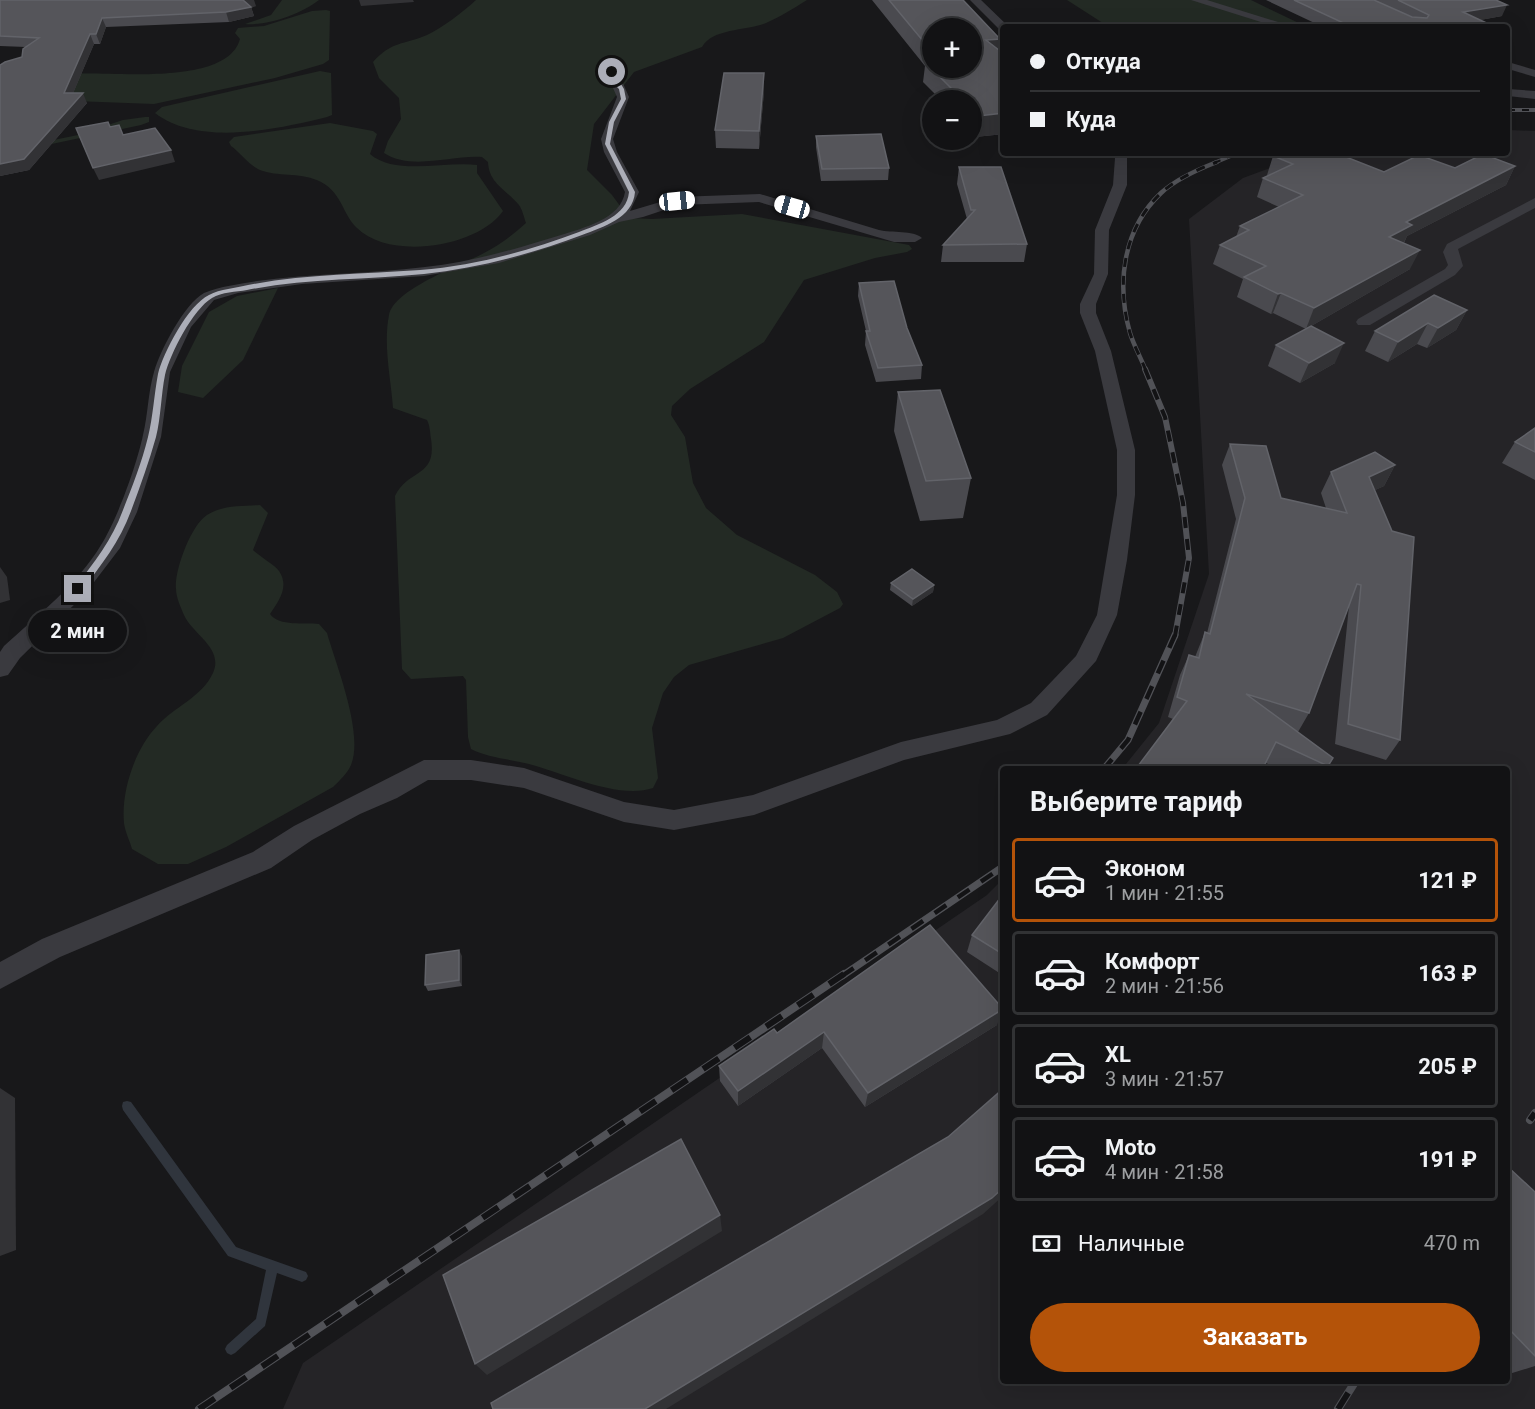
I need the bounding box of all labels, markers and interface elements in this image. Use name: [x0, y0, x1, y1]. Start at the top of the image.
map controls: [922, 18, 982, 150]
button: +: [922, 18, 982, 78]
text: Откуда: [1066, 49, 1141, 74]
route start: [598, 58, 625, 85]
button: −: [922, 90, 982, 150]
text: Куда: [1066, 107, 1116, 132]
car: [658, 190, 696, 212]
car: [772, 193, 812, 221]
route end: [64, 575, 91, 602]
callout: 2 мин: [28, 610, 128, 652]
text: 2 мин: [50, 619, 105, 643]
text: Выберите тариф: [1030, 786, 1242, 818]
icon: car: [1033, 853, 1087, 907]
text: Эконом: [1105, 856, 1185, 881]
text: 121 ₽: [1418, 868, 1477, 893]
text: 1 мин · 21:55: [1105, 881, 1224, 905]
icon: car: [1033, 946, 1087, 1000]
text: Комфорт: [1105, 949, 1200, 974]
text: 163 ₽: [1418, 961, 1477, 986]
text: 2 мин · 21:56: [1105, 974, 1224, 998]
icon: car: [1033, 1039, 1087, 1093]
text: XL: [1105, 1042, 1131, 1067]
text: 205 ₽: [1418, 1054, 1477, 1079]
text: 3 мин · 21:57: [1105, 1067, 1224, 1091]
icon: car: [1033, 1132, 1087, 1186]
text: Moto: [1105, 1135, 1156, 1160]
text: 191 ₽: [1418, 1147, 1477, 1172]
text: 4 мин · 21:58: [1105, 1160, 1224, 1184]
icon: cash: [1030, 1227, 1063, 1260]
text: Наличные: [1078, 1231, 1184, 1256]
text: 470 m: [1424, 1231, 1480, 1255]
button: Заказать: [1030, 1303, 1480, 1372]

